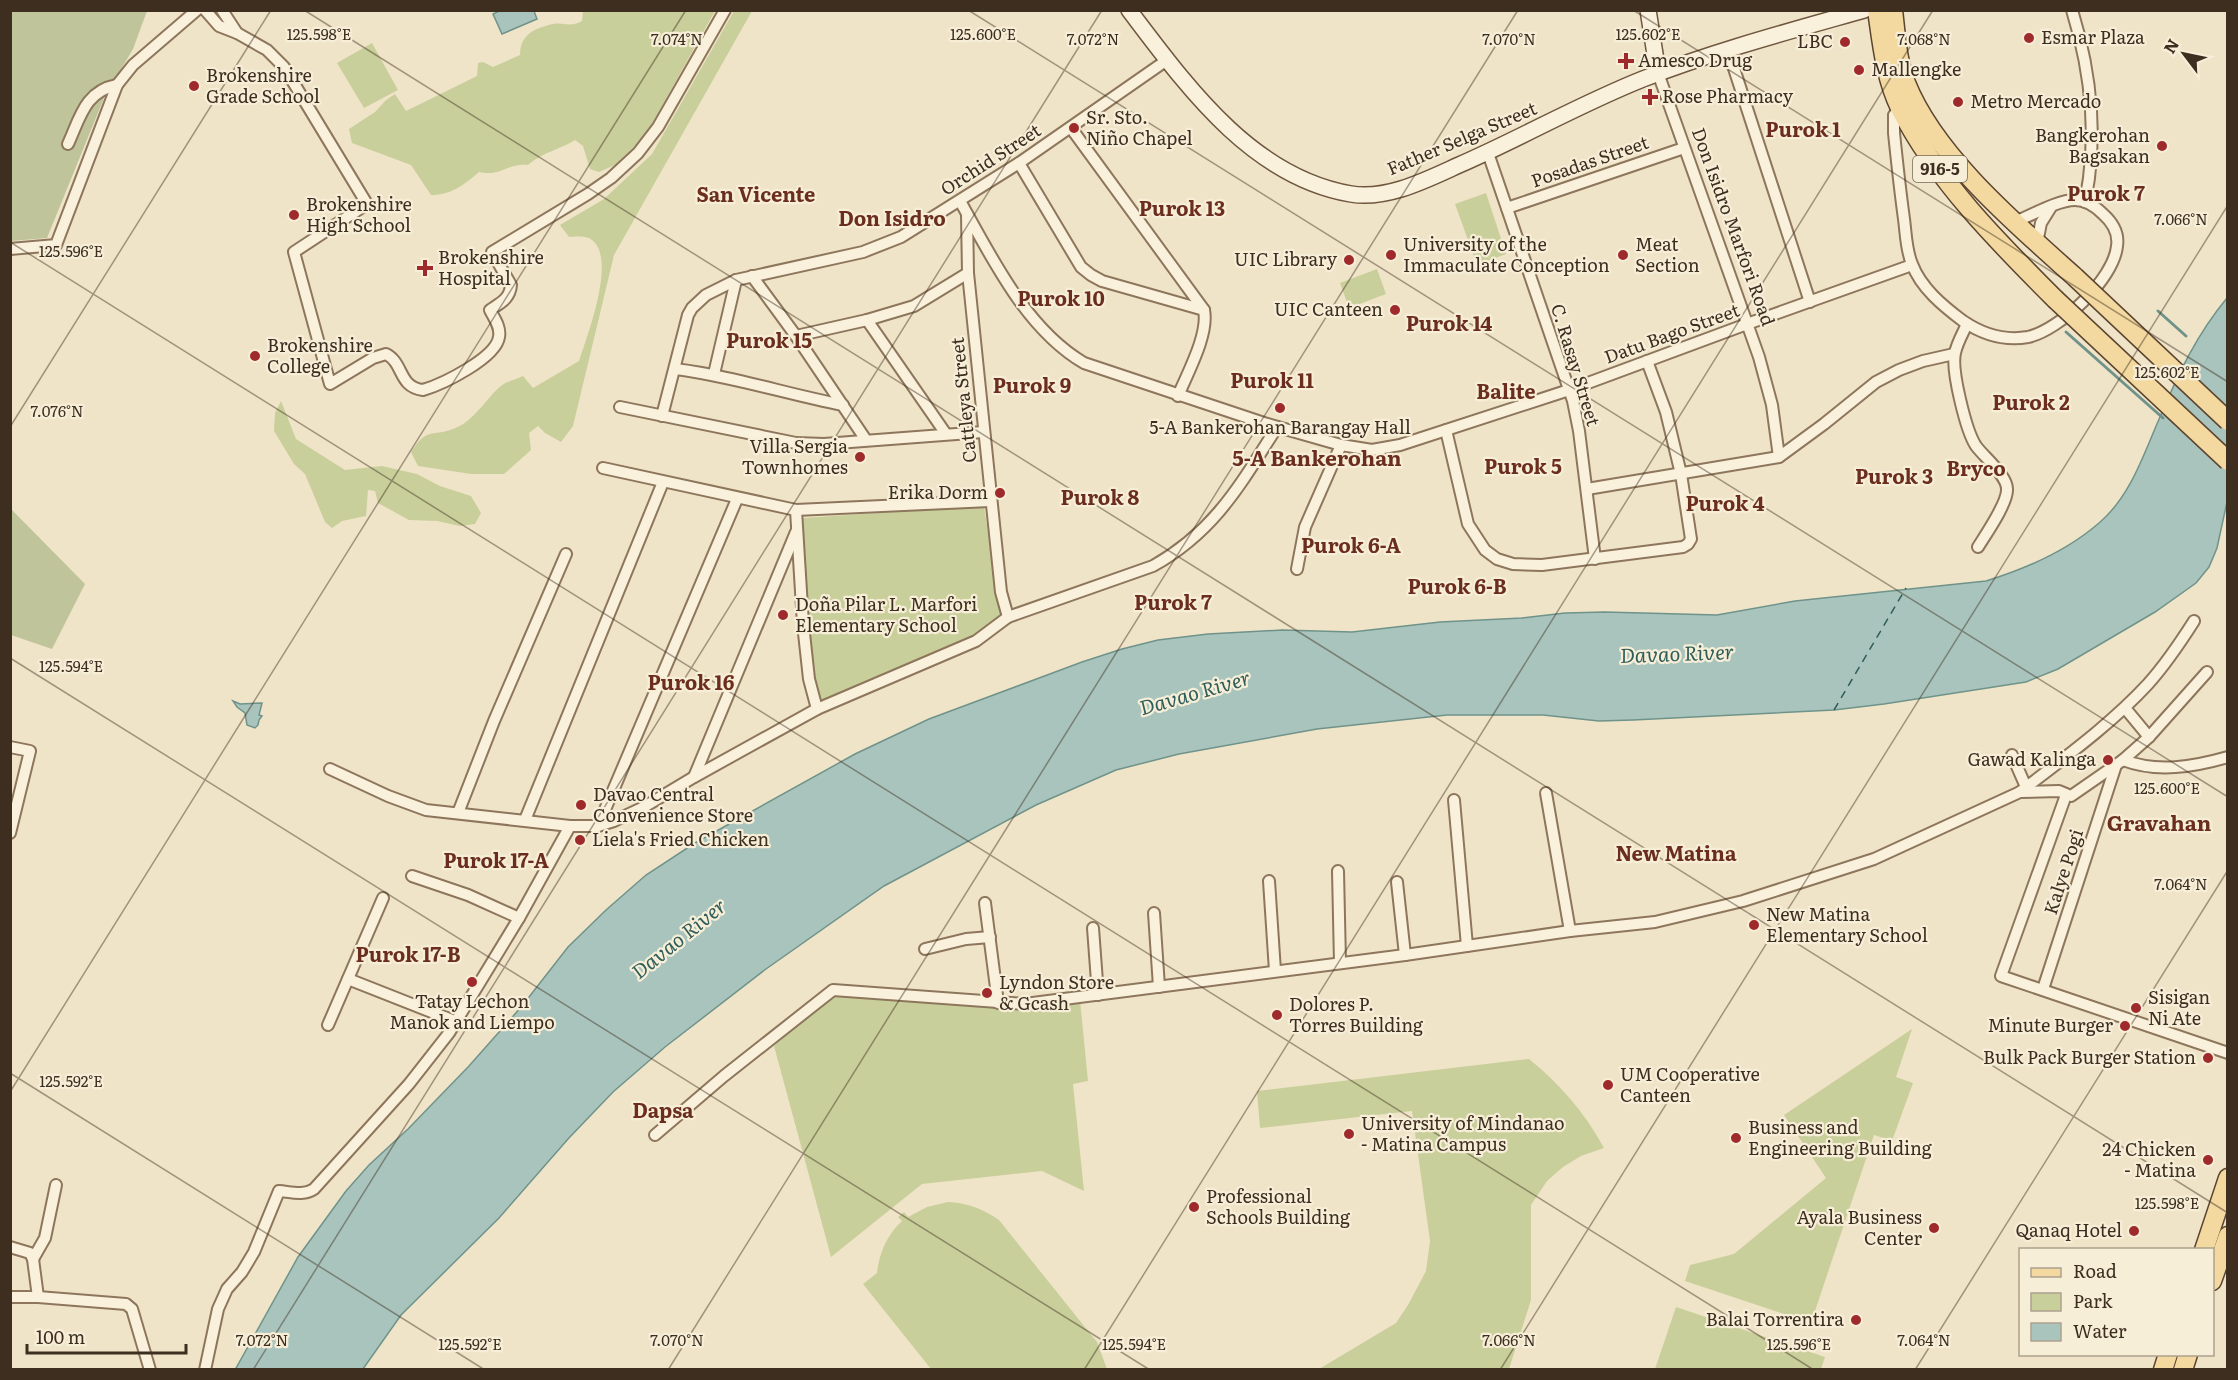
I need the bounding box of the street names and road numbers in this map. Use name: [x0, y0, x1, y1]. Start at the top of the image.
street label: Father Selga Street: [1382, 94, 1541, 181]
street label: Orchid Street: [935, 116, 1046, 201]
street label: Don Isidro Marfori Road: [1686, 124, 1783, 329]
street label: Posadas Street: [1527, 128, 1653, 193]
road number: 916-5: [1913, 156, 1967, 182]
street label: Datu Bago Street: [1600, 295, 1743, 370]
street label: C. Rasay Street: [1545, 300, 1608, 430]
street label: Cattleya Street: [942, 335, 983, 464]
street label: Kalye Pogi: [2036, 825, 2089, 918]

